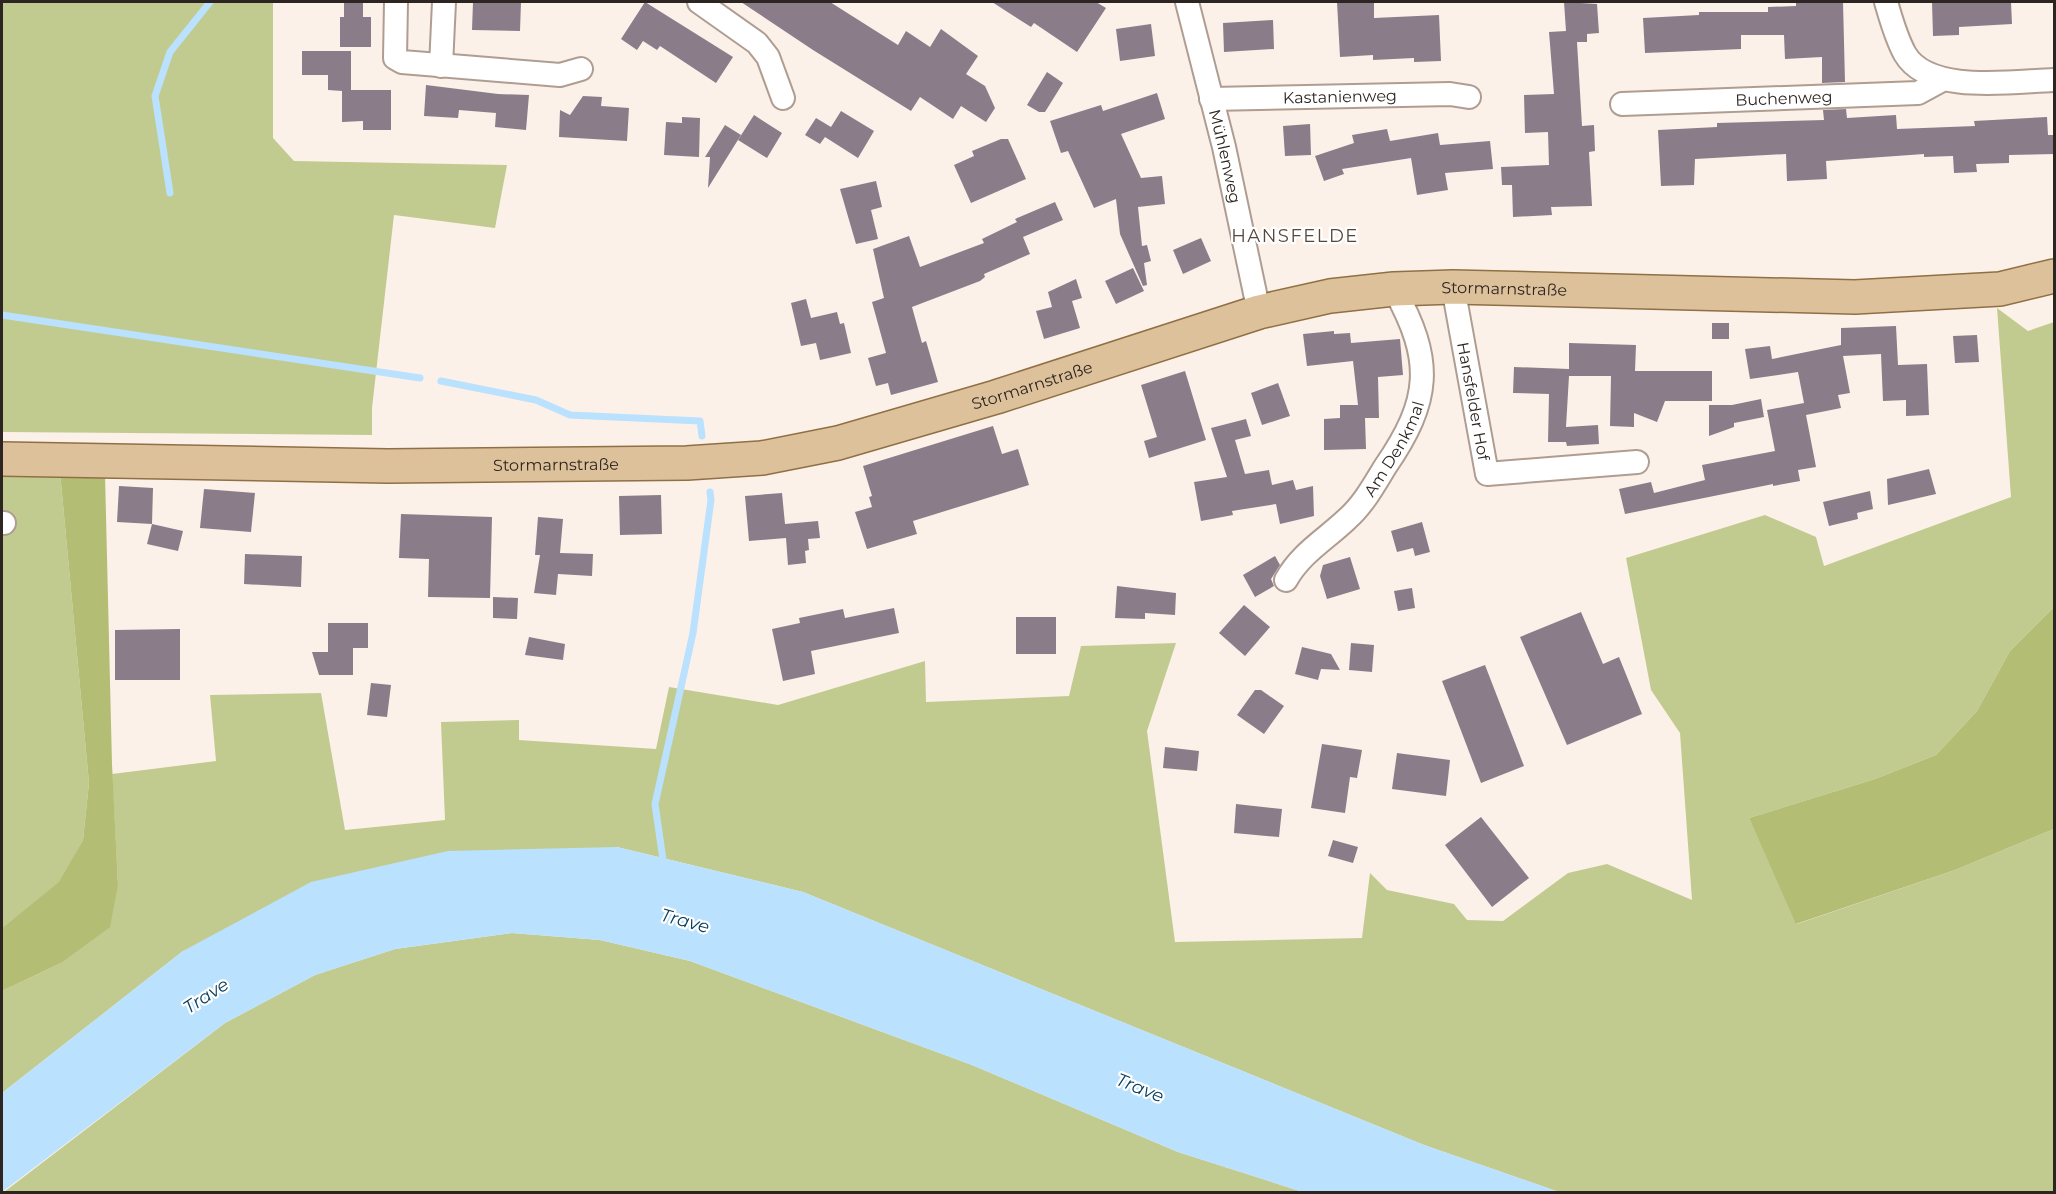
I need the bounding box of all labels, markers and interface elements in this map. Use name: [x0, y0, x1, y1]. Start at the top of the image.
street label: Kastanienweg: [1283, 86, 1397, 107]
street label: Buchenweg: [1735, 87, 1833, 110]
street label: Mühlenweg: [1205, 107, 1245, 205]
district label: HANSFELDE: [1231, 225, 1359, 247]
street label: Stormarnstraße: [1441, 278, 1567, 300]
street label: Hansfelder Hof: [1453, 340, 1493, 463]
street label: Stormarnstraße: [969, 357, 1095, 414]
street label: Am Denkmal: [1360, 399, 1428, 500]
street label: Stormarnstraße: [493, 455, 619, 475]
water label: Trave: [658, 904, 712, 938]
water label: Trave: [179, 973, 233, 1019]
water label: Trave: [1113, 1069, 1167, 1108]

